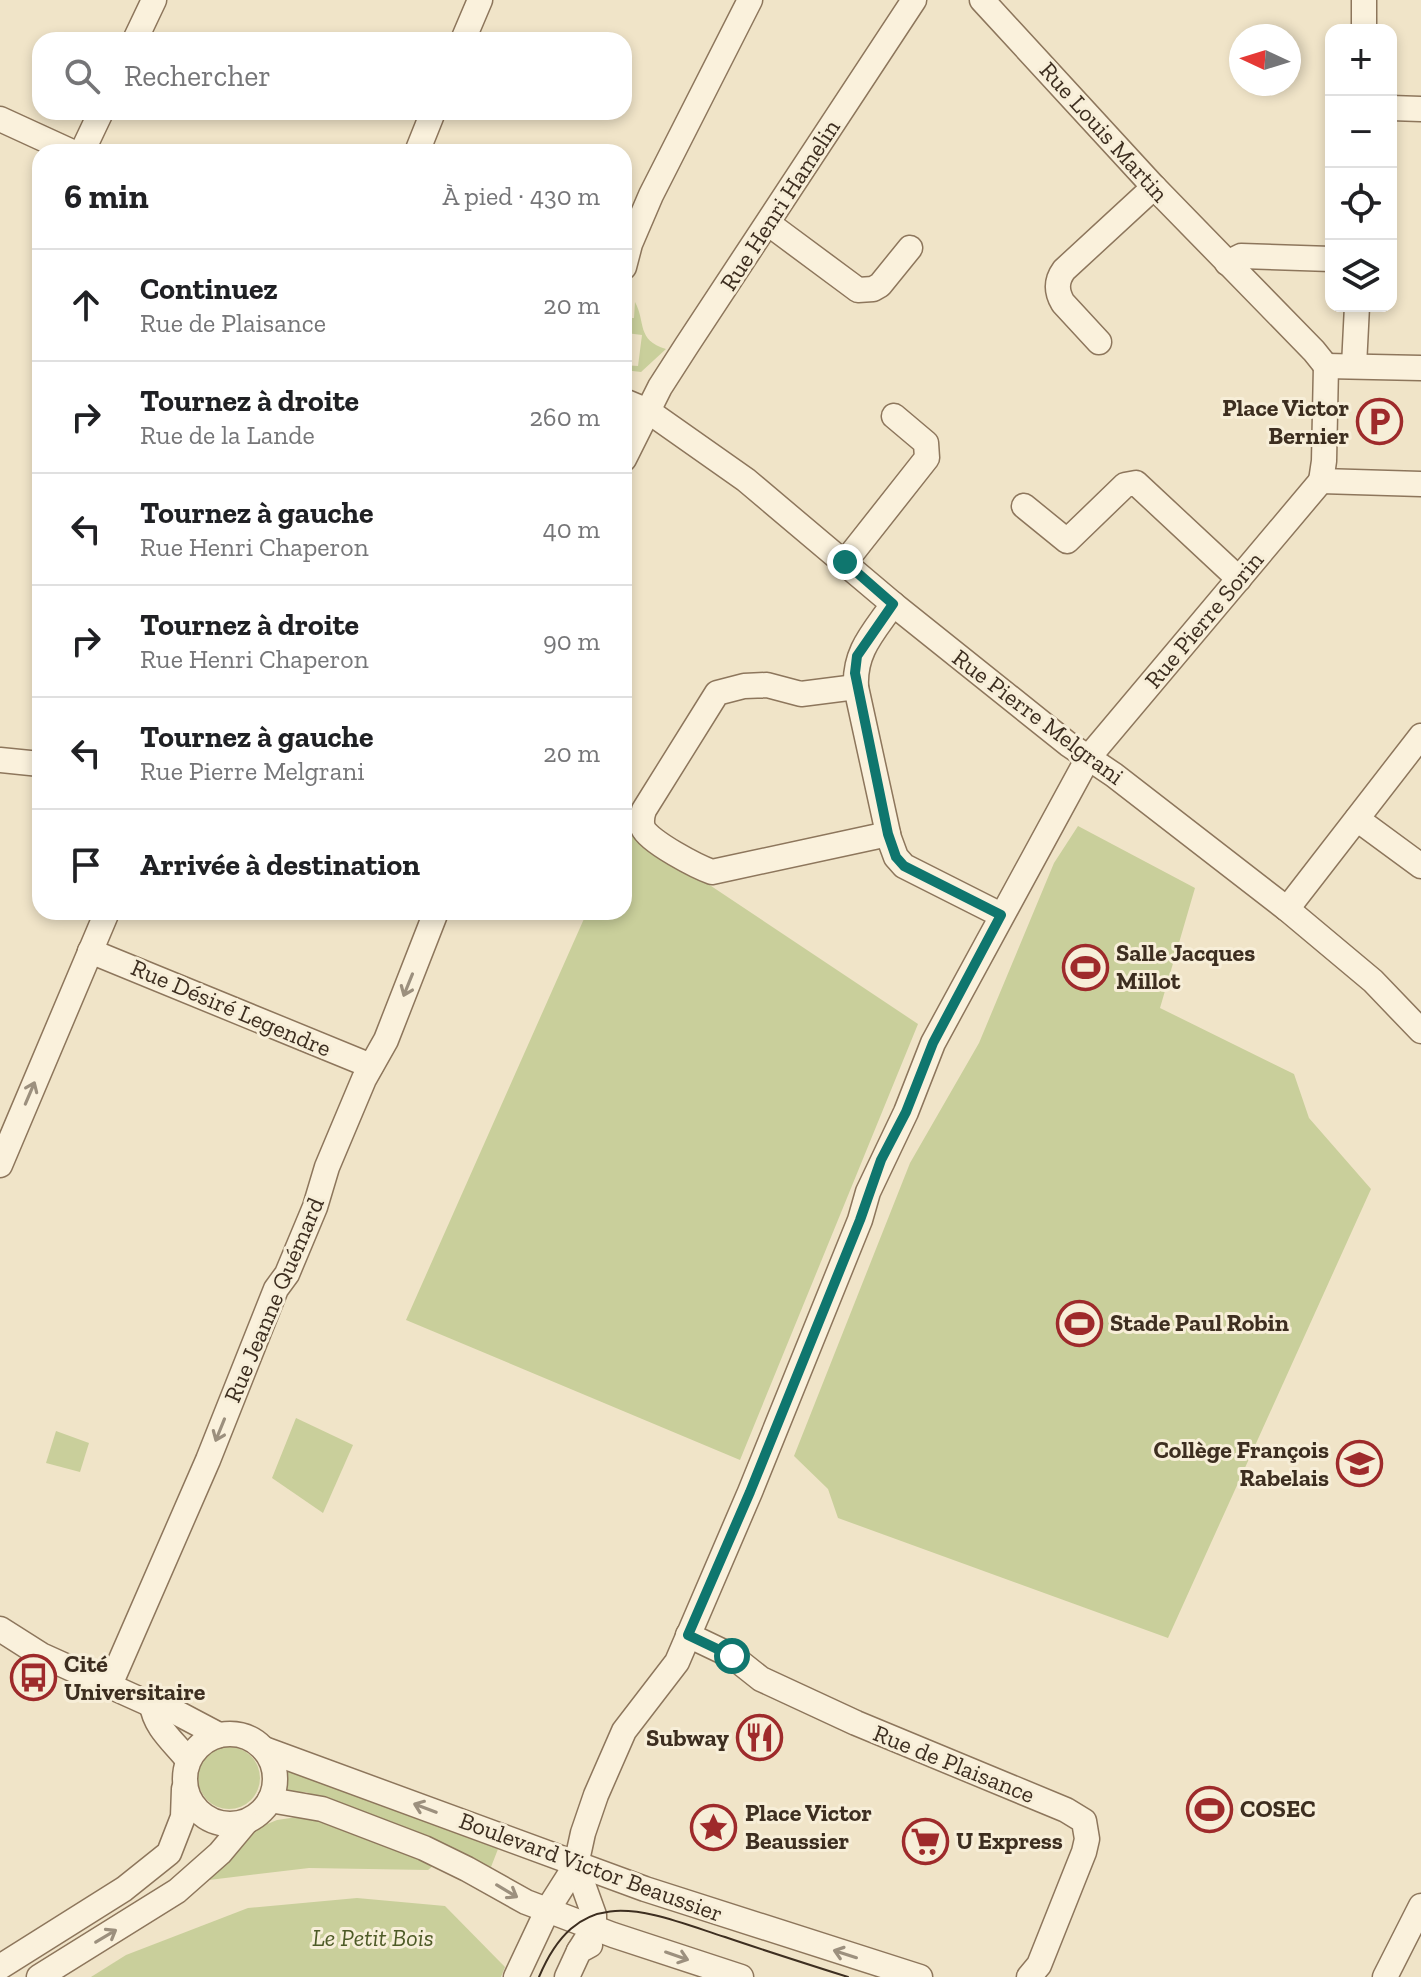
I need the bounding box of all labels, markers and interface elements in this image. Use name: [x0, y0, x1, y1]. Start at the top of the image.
north arrow: [1229, 24, 1301, 96]
map controls: [1325, 24, 1397, 312]
button: +: [1325, 24, 1397, 96]
search box: [32, 32, 632, 120]
icon: search: [60, 54, 104, 98]
street label: Rue Louis Martin: [1034, 56, 1175, 208]
text: Rechercher: [124, 58, 271, 94]
button: −: [1325, 96, 1397, 168]
street label: Rue Henri Hamelin: [713, 114, 846, 296]
button: locate: [1325, 168, 1397, 240]
text: 6 min: [64, 176, 149, 217]
text: À pied · 430 m: [442, 180, 600, 212]
button: layers: [1325, 240, 1397, 312]
text: Continuez: [140, 271, 278, 307]
icon: ahead: [64, 283, 108, 327]
text: 20 m: [543, 289, 600, 321]
text: Rue de Plaisance: [140, 307, 326, 339]
text: Tournez à droite: [140, 383, 359, 419]
place label: Place Victor Bernier: [1222, 393, 1349, 450]
icon: right: [64, 395, 108, 439]
parking icon: Place Victor Bernier: [1356, 398, 1404, 446]
text: 260 m: [529, 401, 600, 433]
text: Rue de la Lande: [140, 419, 315, 451]
text: Tournez à gauche: [140, 495, 374, 531]
icon: left: [64, 507, 108, 551]
text: 40 m: [543, 513, 600, 545]
text: Rue Henri Chaperon: [140, 531, 369, 563]
route end: [827, 544, 863, 580]
street label: Rue Pierre Sorin: [1138, 545, 1269, 694]
text: Tournez à droite: [140, 607, 359, 643]
icon: right: [64, 619, 108, 663]
text: 90 m: [543, 625, 600, 657]
text: Rue Henri Chaperon: [140, 643, 369, 675]
street label: Rue Pierre Melgrani: [947, 643, 1130, 791]
text: Tournez à gauche: [140, 719, 374, 755]
icon: left: [64, 731, 108, 775]
text: 20 m: [543, 737, 600, 769]
text: Rue Pierre Melgrani: [140, 755, 365, 787]
icon: arrive: [64, 843, 108, 887]
text: Arrivée à destination: [140, 847, 420, 883]
place label: Salle Jacques Millot: [1116, 938, 1255, 995]
sports icon: Salle Jacques Millot: [1061, 943, 1109, 991]
street label: Rue Désiré Legendre: [127, 952, 336, 1063]
one-way arrow: [399, 972, 414, 997]
one-way arrow: [24, 1081, 39, 1106]
street label: Rue Jeanne Quémard: [217, 1193, 330, 1407]
sports icon: Stade Paul Robin: [1055, 1299, 1103, 1347]
place label: Stade Paul Robin: [1110, 1308, 1289, 1337]
one-way arrow: [212, 1417, 226, 1442]
place label: Collège François Rabelais: [1153, 1435, 1329, 1492]
school or university icon: Collège François Rabelais: [1336, 1440, 1384, 1488]
route start: [714, 1638, 750, 1674]
place label: Cité Universitaire: [64, 1649, 206, 1706]
bus stop icon: Cité Universitaire: [9, 1654, 57, 1702]
restaurant icon: Subway: [736, 1714, 784, 1762]
street label: Rue de Plaisance: [869, 1718, 1039, 1809]
place label: Subway: [646, 1723, 729, 1752]
sports icon: COSEC: [1185, 1785, 1233, 1833]
place label: COSEC: [1240, 1794, 1316, 1823]
place label: Place Victor Beaussier: [745, 1798, 872, 1855]
one-way arrow: [413, 1800, 437, 1814]
place icon: Place Victor Beaussier: [690, 1803, 738, 1851]
street label: Boulevard Victor Beaussier: [455, 1805, 727, 1928]
supermarket icon: U Express: [901, 1817, 949, 1865]
place label: U Express: [956, 1826, 1063, 1855]
one-way arrow: [495, 1883, 518, 1899]
park label: Le Petit Bois: [312, 1923, 434, 1952]
one-way arrow: [94, 1928, 117, 1944]
one-way arrow: [833, 1946, 858, 1961]
one-way arrow: [665, 1949, 690, 1964]

